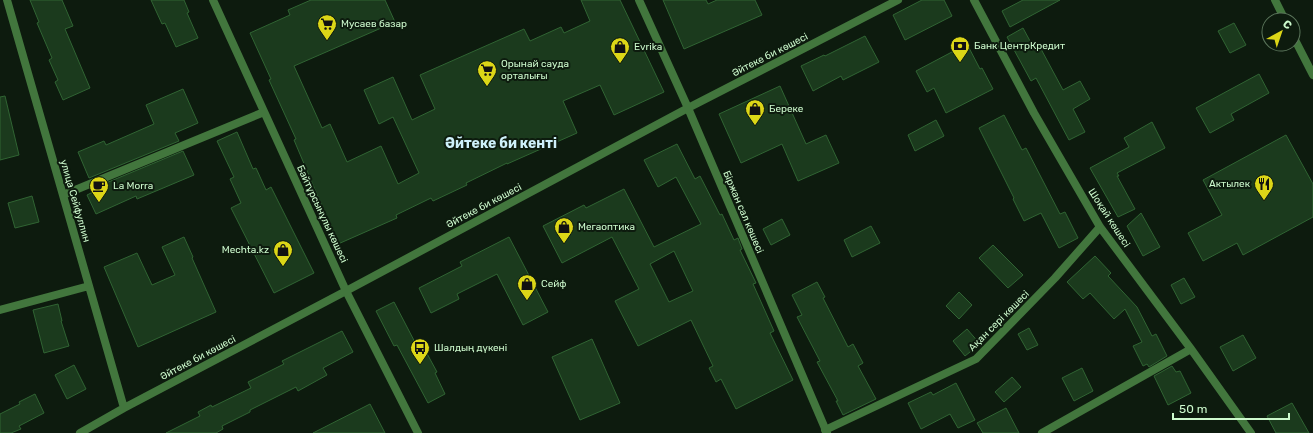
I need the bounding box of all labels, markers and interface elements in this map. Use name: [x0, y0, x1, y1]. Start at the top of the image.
north arrow: [1261, 12, 1301, 52]
supermarket icon: Мусаев базар: [316, 13, 338, 41]
text: С: [1280, 17, 1294, 32]
place label: Мусаев базар: [341, 18, 407, 30]
street label: Әйтеке би көшесі: [730, 31, 810, 79]
bank icon: Банк ЦентрКредит: [949, 35, 971, 63]
shop icon: Evrika: [609, 36, 631, 64]
place label: Банк ЦентрКредит: [974, 40, 1065, 52]
place label: Evrika: [634, 41, 662, 53]
place label: Орынай сауда орталығы: [501, 58, 569, 82]
supermarket icon: Орынай сауда орталығы: [476, 59, 498, 87]
shop icon: Береке: [744, 98, 766, 126]
place label: Береке: [769, 103, 804, 115]
district label: Әйтеке би кенті: [445, 135, 557, 152]
street label: улица Сейфуллин: [57, 158, 93, 244]
street label: Байтұрсынұлы көшесі: [294, 163, 350, 265]
street label: Біржан сал көшесі: [720, 169, 766, 255]
restaurant icon: Актылек: [1253, 173, 1275, 201]
cafe icon: La Morra: [88, 175, 110, 203]
place label: Актылек: [1209, 178, 1251, 190]
place label: La Morra: [113, 180, 153, 192]
street label: Әйтеке би көшесі: [444, 181, 524, 231]
street label: Шоқай көшесі: [1086, 186, 1132, 250]
shop icon: Мегаоптика: [553, 216, 575, 244]
place label: Мегаоптика: [578, 221, 635, 233]
shop icon: Mechta.kz: [272, 239, 294, 267]
place label: Mechta.kz: [222, 244, 269, 256]
shop icon: Сейф: [516, 273, 538, 301]
place label: Сейф: [541, 278, 567, 290]
street label: Ақан сері көшесі: [966, 288, 1032, 354]
street label: Әйтеке би көшесі: [158, 333, 238, 383]
bus stop icon: Шалдың дүкені: [409, 337, 431, 365]
place label: Шалдың дүкені: [434, 342, 507, 354]
scale bar: [1173, 395, 1289, 421]
text: 50 m: [1179, 402, 1207, 416]

